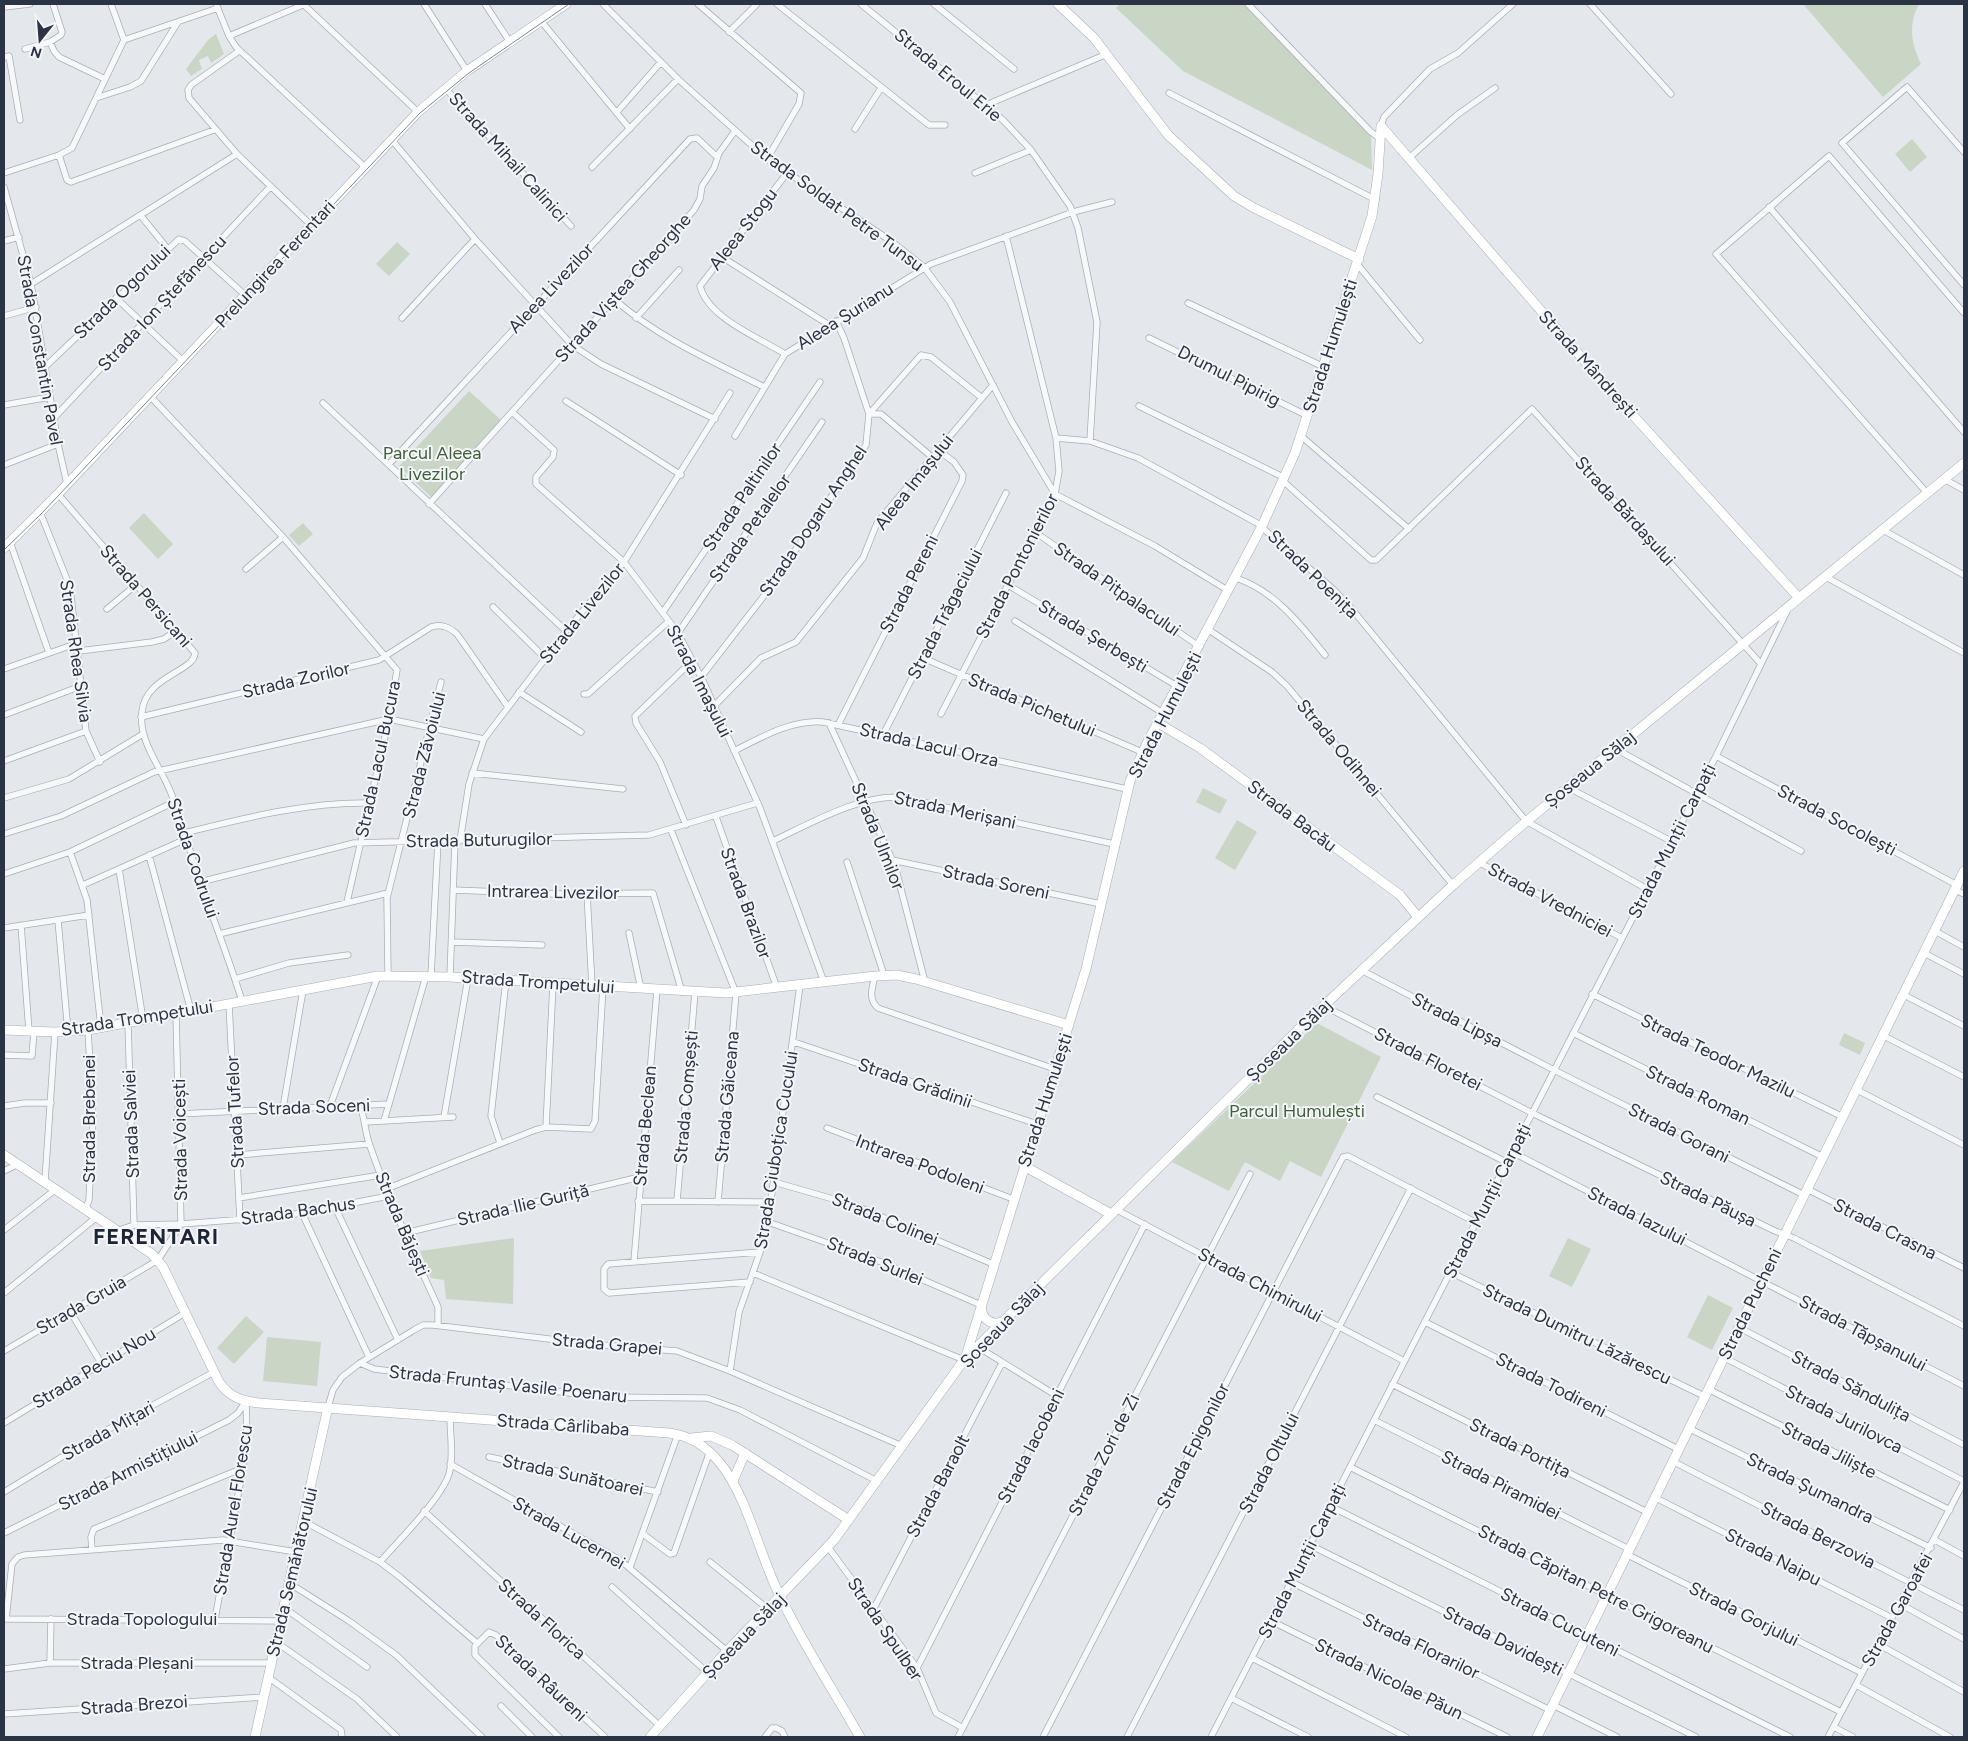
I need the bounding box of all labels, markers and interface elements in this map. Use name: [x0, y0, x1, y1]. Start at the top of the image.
north arrow: [15, 15, 65, 65]
street label: Strada Eroul Erie: [890, 24, 1006, 126]
text: N: [29, 42, 44, 62]
street label: Strada Mihail Calinici: [444, 88, 572, 226]
street label: Strada Soldat Petre Tunsu: [746, 136, 928, 276]
street label: Aleea Stogu: [704, 183, 782, 275]
street label: Prelungirea Ferentari: [210, 196, 340, 332]
street label: Strada Viștea Gheorghe: [550, 209, 696, 367]
street label: Strada Ion Ștefănescu: [93, 230, 231, 376]
street label: Aleea Livezilor: [504, 238, 598, 338]
street label: Strada Ogorului: [69, 240, 175, 344]
street label: Strada Constantin Pavel: [12, 253, 68, 447]
street label: Strada Humulești: [1298, 276, 1362, 416]
street label: Aleea Șurianu: [793, 278, 897, 354]
street label: Strada Mândrești: [1534, 305, 1642, 423]
street label: Drumul Pipirig: [1174, 341, 1284, 411]
street label: Aleea Imașului: [870, 430, 958, 534]
street label: Strada Paltinilor: [698, 438, 786, 556]
street label: Strada Dogaru Anghel: [754, 441, 872, 601]
park label: Parcul Aleea Livezilor: [383, 442, 481, 485]
street label: Strada Bărdașului: [1570, 452, 1680, 570]
street label: Strada Petalelor: [704, 469, 796, 587]
street label: Strada Pontonierilor: [971, 490, 1063, 642]
street label: Strada Poenița: [1263, 525, 1363, 623]
street label: Strada Pereni: [875, 531, 943, 637]
street label: Strada Pitpalacului: [1049, 537, 1185, 641]
street label: Strada Persicani: [95, 540, 197, 652]
street label: Strada Trăgaciului: [903, 545, 987, 683]
street label: Strada Livezilor: [535, 558, 629, 668]
street label: Strada Rhea Silvia: [55, 578, 97, 724]
street label: Strada Șerbești: [1034, 595, 1152, 677]
street label: Strada Imașului: [661, 621, 737, 741]
street label: Strada Humulești: [1124, 648, 1206, 782]
street label: Strada Zorilor: [240, 657, 352, 703]
street label: Strada Pichetului: [965, 668, 1099, 742]
street label: Strada Lacul Bucura: [351, 678, 405, 840]
street label: Strada Zăvoiului: [398, 689, 450, 821]
street label: Strada Odihnei: [1292, 695, 1386, 801]
street label: Strada Lacul Orza: [857, 718, 1001, 772]
street label: Șoseaua Sălaj: [1540, 726, 1640, 812]
street label: Strada Munții Carpați: [1623, 760, 1721, 922]
street label: Strada Bacău: [1243, 775, 1341, 857]
street label: Strada Ulmilor: [846, 779, 910, 893]
street label: Strada Socolești: [1773, 779, 1901, 861]
street label: Strada Merișani: [892, 786, 1018, 834]
street label: Strada Codrului: [162, 795, 224, 921]
street label: Strada Buturugilor: [406, 828, 552, 852]
street label: Strada Brazilor: [716, 844, 776, 962]
street label: Strada Vredniciei: [1484, 858, 1616, 942]
street label: Strada Soreni: [940, 860, 1052, 904]
street label: Intrarea Livezilor: [487, 880, 619, 904]
street label: Strada Trompetului: [461, 966, 615, 998]
street label: Strada Lipșa: [1408, 988, 1506, 1052]
street label: Șoseaua Sălaj: [1242, 994, 1336, 1086]
street label: Strada Trompetului: [59, 995, 215, 1041]
street label: Strada Teodor Mazilu: [1637, 1009, 1799, 1103]
street label: Strada Floretei: [1370, 1022, 1486, 1096]
street label: Strada Comșești: [669, 1029, 703, 1165]
street label: Strada Găiceana: [710, 1030, 744, 1164]
street label: Strada Humulești: [1013, 1030, 1077, 1170]
street label: Strada Ciuboțica Cucului: [749, 1049, 803, 1251]
street label: Strada Grădinii: [855, 1053, 975, 1113]
street label: Strada Brebenei: [78, 1055, 100, 1183]
street label: Strada Tufelor: [221, 1055, 249, 1169]
street label: Strada Roman: [1642, 1060, 1754, 1130]
street label: Strada Beclean: [629, 1065, 661, 1187]
street label: Strada Salviei: [118, 1069, 144, 1179]
street label: Strada Voicești: [168, 1078, 192, 1202]
street label: Strada Soceni: [257, 1094, 371, 1120]
street label: Strada Gorani: [1625, 1098, 1733, 1168]
park label: Parcul Humulești: [1229, 1100, 1365, 1122]
street label: Strada Munții Carpați: [1438, 1120, 1536, 1282]
street label: Intrarea Podoleni: [852, 1129, 988, 1199]
street label: Strada Păușa: [1656, 1166, 1760, 1232]
street label: Strada Băjești: [370, 1168, 434, 1280]
street label: Strada Ilie Guriță: [455, 1179, 591, 1231]
street label: Strada Iazului: [1584, 1182, 1690, 1250]
street label: Strada Colinei: [829, 1188, 941, 1250]
street label: Strada Bachus: [239, 1192, 357, 1230]
street label: Strada Crasna: [1830, 1194, 1940, 1264]
district label: FERENTARI: [93, 1223, 219, 1250]
street label: Strada Surlei: [823, 1232, 927, 1290]
street label: Strada Chimirului: [1194, 1243, 1326, 1327]
street label: Strada Pucheni: [1713, 1245, 1787, 1363]
street label: Strada Gruia: [32, 1270, 130, 1340]
street label: Șoseaua Sălaj: [956, 1278, 1048, 1372]
street label: Strada Dumitru Lăzărescu: [1479, 1279, 1675, 1389]
street label: Strada Tăpșanului: [1795, 1290, 1931, 1376]
street label: Strada Peciu Nou: [28, 1322, 160, 1414]
street label: Strada Grapei: [551, 1328, 663, 1360]
street label: Strada Săndulița: [1787, 1345, 1915, 1427]
street label: Strada Todireni: [1492, 1348, 1610, 1422]
street label: Strada Fruntaș Vasile Poenaru: [388, 1361, 628, 1407]
street label: Strada Epigonilor: [1152, 1379, 1234, 1513]
street label: Strada Jurilovca: [1781, 1380, 1907, 1458]
street label: Strada Iacobeni: [993, 1385, 1069, 1507]
street label: Strada Zori de Zi: [1064, 1390, 1144, 1520]
street label: Strada Mițari: [58, 1396, 158, 1466]
street label: Strada Cârlibaba: [496, 1409, 630, 1441]
street label: Strada Oltului: [1234, 1409, 1304, 1517]
street label: Strada Portița: [1466, 1413, 1574, 1483]
street label: Strada Jiliște: [1778, 1417, 1880, 1483]
street label: Strada Aurel Florescu: [209, 1423, 257, 1597]
street label: Strada Armistițiului: [55, 1426, 201, 1516]
street label: Strada Baraolt: [902, 1430, 975, 1541]
street label: Strada Piramidei: [1438, 1445, 1564, 1525]
street label: Strada Șumandra: [1743, 1448, 1877, 1528]
street label: Strada Sunătoarei: [500, 1449, 646, 1501]
street label: Strada Munții Carpați: [1253, 1480, 1351, 1642]
street label: Strada Semănătorului: [262, 1485, 322, 1659]
street label: Strada Lucernei: [509, 1492, 629, 1574]
street label: Strada Berzovia: [1757, 1497, 1879, 1573]
street label: Strada Căpitan Petre Grigoreanu: [1474, 1520, 1718, 1658]
street label: Strada Naipu: [1721, 1523, 1825, 1591]
street label: Strada Garoafei: [1857, 1549, 1937, 1671]
street label: Strada Spulber: [842, 1573, 928, 1685]
street label: Strada Florica: [494, 1574, 590, 1664]
street label: Strada Gorjului: [1685, 1577, 1803, 1651]
street label: Strada Cucuteni: [1497, 1582, 1623, 1662]
street label: Șoseaua Sălaj: [698, 1589, 790, 1683]
street label: Strada Davidești: [1439, 1601, 1567, 1681]
street label: Strada Topologului: [67, 1608, 217, 1630]
street label: Strada Florarilor: [1359, 1608, 1483, 1684]
street label: Strada Râureni: [490, 1630, 592, 1726]
street label: Strada Nicolae Păun: [1311, 1633, 1467, 1725]
street label: Strada Pleșani: [80, 1652, 194, 1674]
street label: Strada Brezoi: [80, 1690, 188, 1720]

